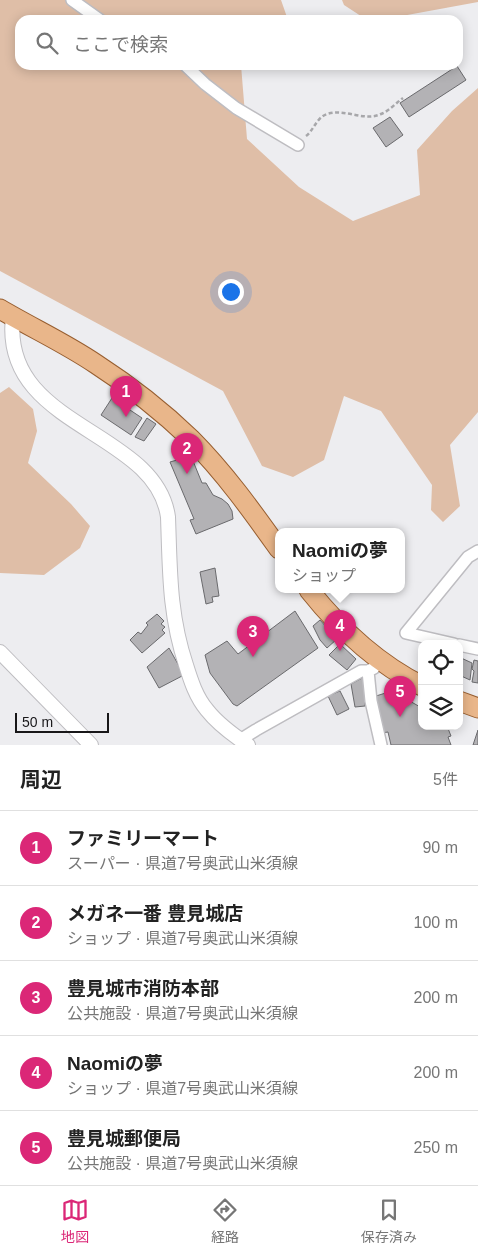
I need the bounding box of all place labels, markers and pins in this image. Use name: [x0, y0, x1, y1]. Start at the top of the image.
pin: 1: [110, 376, 142, 417]
pin: 2: [171, 433, 203, 474]
pin: 4: [324, 610, 356, 651]
pin: 3: [237, 616, 269, 657]
pin: 5: [384, 676, 416, 717]

